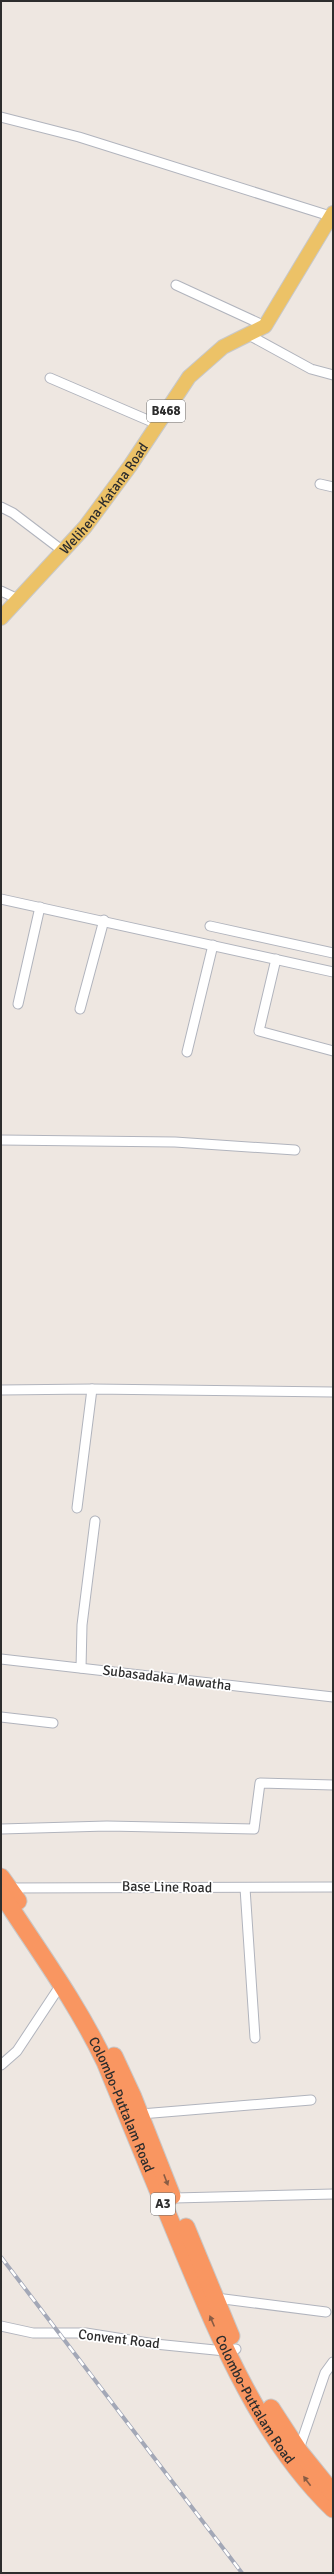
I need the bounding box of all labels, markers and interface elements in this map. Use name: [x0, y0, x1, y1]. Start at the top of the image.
road number: B468: [147, 400, 185, 422]
street label: Welihena-Katana Road: [56, 439, 152, 558]
street label: Subasadaka Mawatha: [102, 1662, 232, 1694]
street label: Base Line Road: [122, 1878, 212, 1896]
street label: Colombo-Puttalam Road: [85, 2034, 158, 2174]
one-way arrow: [164, 2174, 170, 2186]
road number: A3: [151, 2193, 175, 2215]
one-way arrow: [209, 2314, 215, 2326]
street label: Convent Road: [77, 2326, 161, 2352]
street label: Colombo-Puttalam Road: [212, 2332, 298, 2467]
one-way arrow: [302, 2475, 311, 2486]

